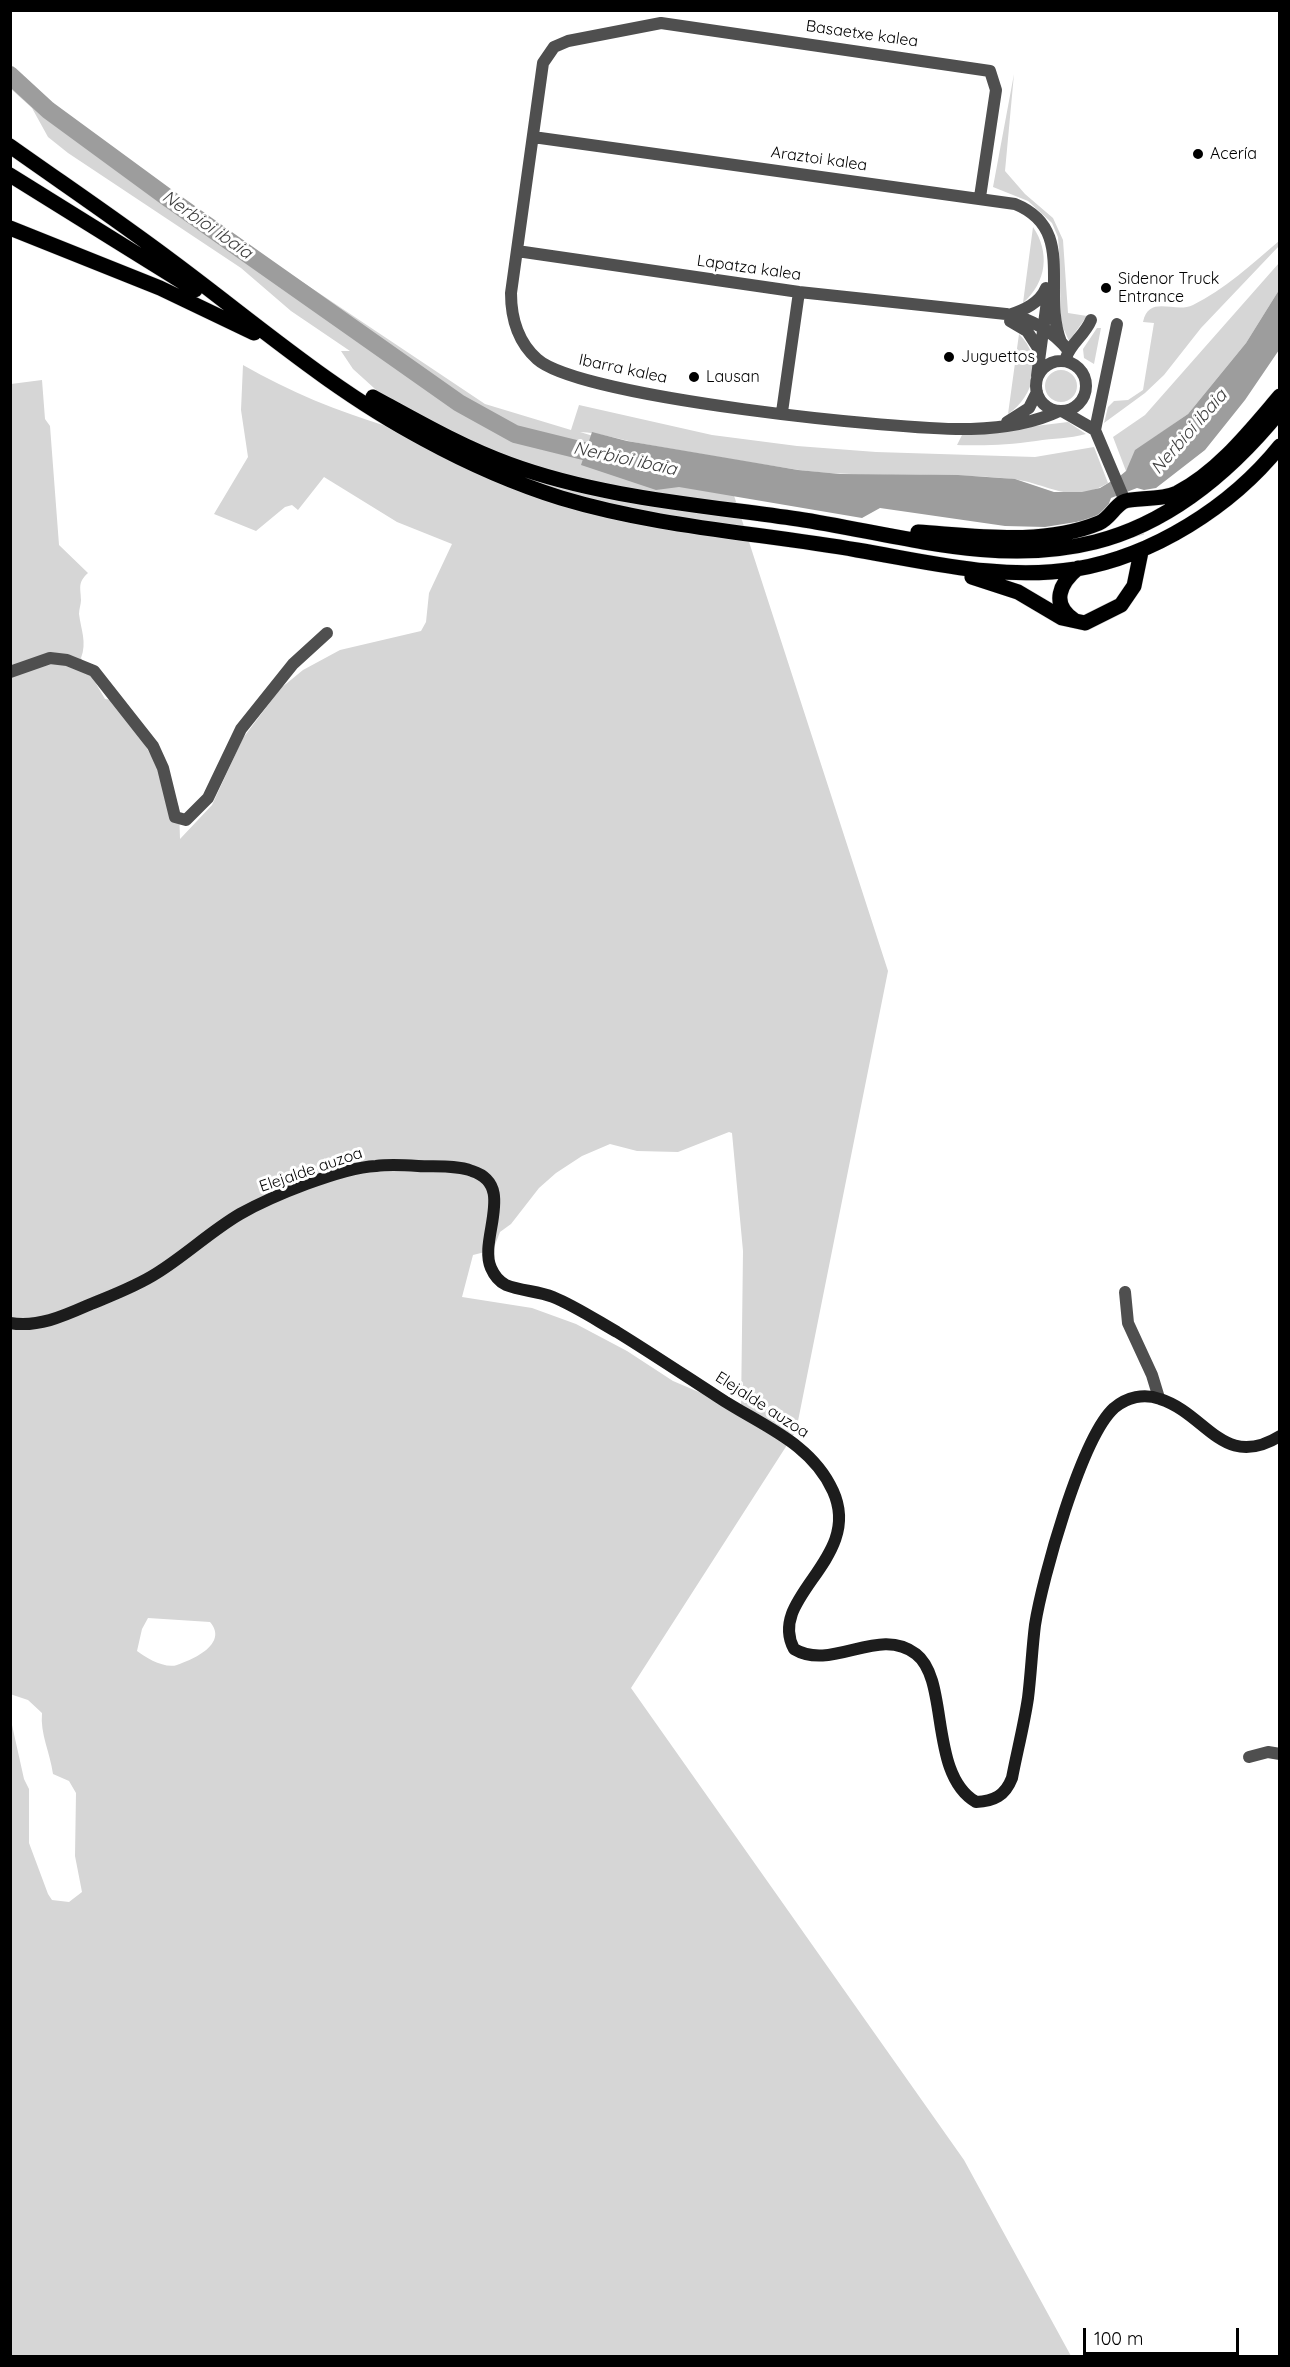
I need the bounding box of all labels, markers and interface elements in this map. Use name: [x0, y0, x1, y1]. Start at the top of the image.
street label: Basaetxe kalea: [805, 17, 919, 51]
street label: Araztoi kalea: [770, 143, 868, 175]
place label: Acería: [1210, 144, 1257, 164]
marker: Acería: [1191, 147, 1205, 161]
water label: Nerbioi ibaia: [158, 186, 256, 264]
street label: Lapatza kalea: [696, 251, 802, 285]
place label: Sidenor Truck Entrance: [1118, 269, 1219, 307]
marker: Sidenor Truck Entrance: [1099, 281, 1113, 295]
place label: Juguettos: [961, 347, 1035, 367]
street label: Ibarra kalea: [577, 350, 669, 388]
marker: Juguettos: [942, 350, 956, 364]
place label: Lausan: [706, 367, 760, 387]
marker: Lausan: [687, 370, 701, 384]
water label: Nerbioi ibaia: [1146, 385, 1232, 479]
water label: Nerbioi ibaia: [571, 438, 679, 480]
street label: Elejalde auzoa: [257, 1143, 365, 1197]
street label: Elejalde auzoa: [712, 1368, 812, 1442]
scale bar: [1086, 2316, 1242, 2354]
text: 100 m: [1094, 2327, 1143, 2350]

